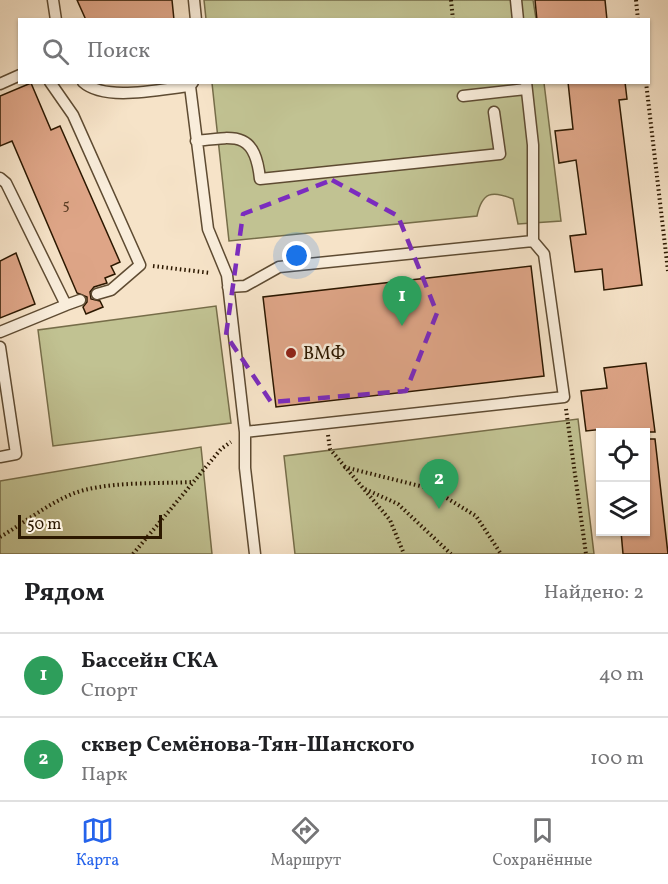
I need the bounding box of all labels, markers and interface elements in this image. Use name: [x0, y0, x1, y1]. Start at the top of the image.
search box: [18, 18, 650, 84]
icon: search: [39, 35, 72, 68]
text: Поиск: [87, 36, 150, 67]
house number: 5: [62, 195, 70, 216]
your location: [282, 241, 311, 270]
pin: 1: [382, 276, 422, 326]
place label: ВМФ: [303, 342, 345, 367]
marker: ВМФ: [284, 346, 298, 360]
map controls: [596, 428, 650, 536]
button: locate: [596, 428, 650, 482]
pin: 2: [420, 460, 458, 509]
button: layers: [596, 482, 650, 536]
scale bar: [18, 512, 162, 540]
text: 50 m: [27, 514, 61, 536]
text: Рядом: [24, 575, 104, 611]
text: Найдено: 2: [544, 579, 644, 607]
text: Бассейн СКА: [81, 646, 218, 677]
text: 1: [39, 661, 48, 689]
text: 40 m: [599, 661, 644, 689]
text: Спорт: [81, 677, 138, 705]
text: сквер Семёнова-Тян-Шанского: [81, 730, 415, 761]
text: 2: [38, 745, 49, 773]
text: 100 m: [590, 745, 644, 773]
text: Парк: [81, 761, 127, 789]
tab: Карта: [76, 814, 119, 872]
tab: Маршрут: [270, 814, 341, 872]
tab: Сохранённые: [492, 814, 592, 872]

